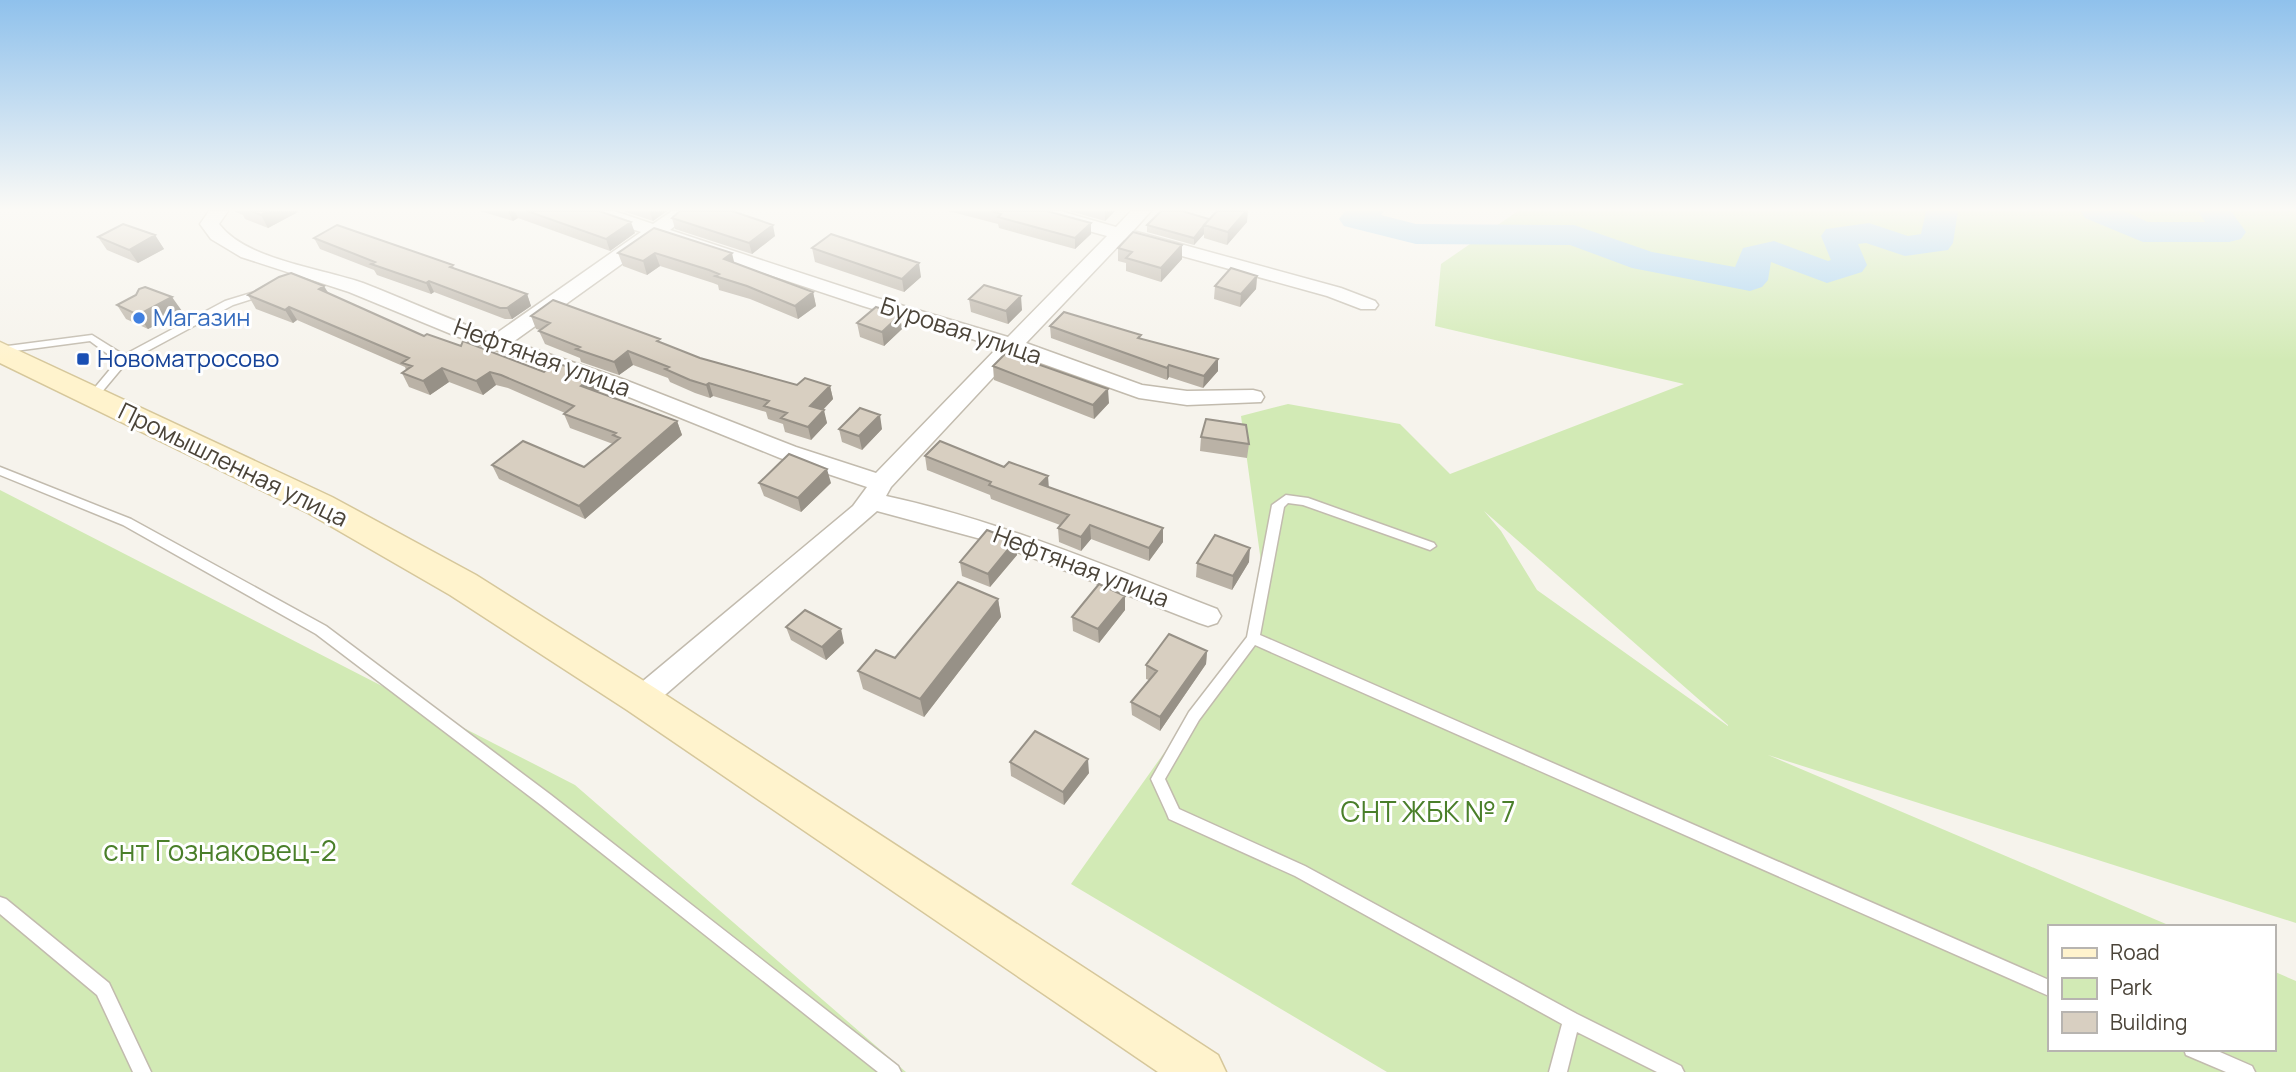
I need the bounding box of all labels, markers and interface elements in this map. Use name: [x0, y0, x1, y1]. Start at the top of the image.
street label: Буровая улица: [877, 288, 1046, 371]
place label: Магазин: [153, 300, 251, 333]
street label: Нефтяная улица: [450, 309, 635, 404]
marker: Магазин: [131, 310, 147, 326]
place label: Новоматросово: [97, 341, 279, 374]
marker: Новоматросово: [75, 351, 91, 367]
street label: Промышленная улица: [113, 394, 354, 534]
street label: Нефтяная улица: [989, 517, 1174, 614]
park label: СНТ ЖБК № 7: [1341, 792, 1515, 830]
park label: снт Гознаковец-2: [103, 831, 337, 869]
legend: [2048, 925, 2275, 1051]
text: Road: [2110, 938, 2160, 966]
text: Park: [2110, 973, 2152, 1001]
text: Building: [2110, 1008, 2187, 1036]

